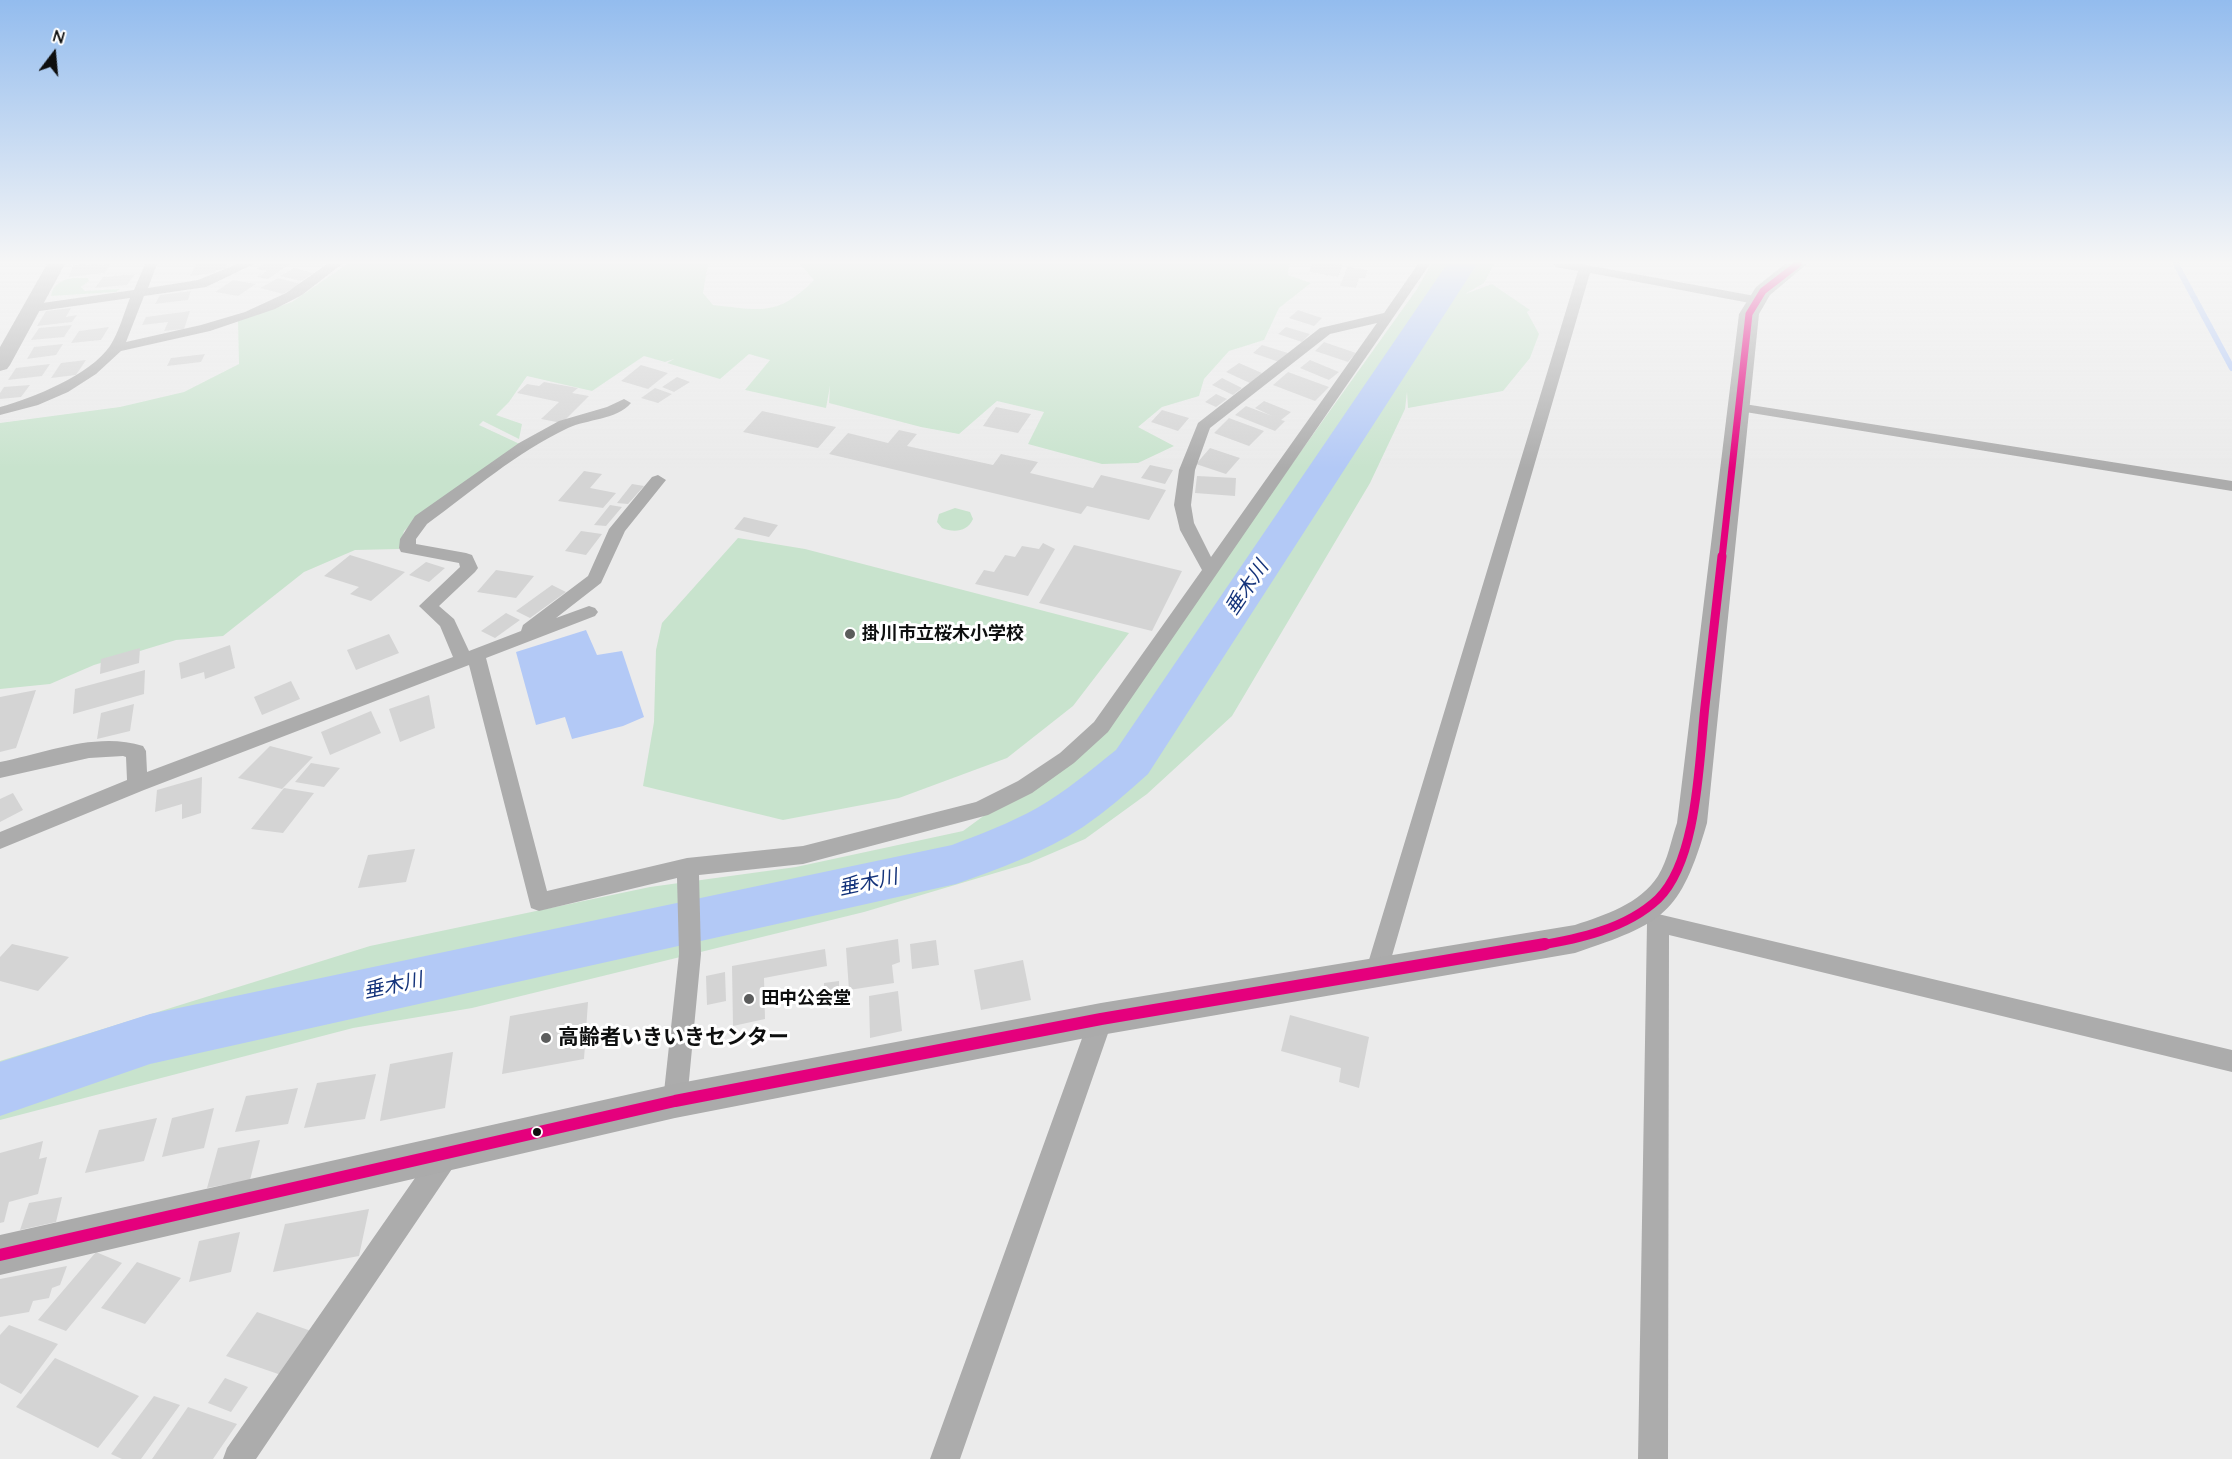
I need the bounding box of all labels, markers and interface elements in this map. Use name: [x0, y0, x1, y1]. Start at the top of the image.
north arrow: [24, 24, 84, 84]
text: N: [51, 25, 67, 48]
water label: 垂木川: [1220, 556, 1274, 620]
place label: 掛川市立桜木小学校: [862, 623, 1024, 645]
marker: 掛川市立桜木小学校: [843, 627, 857, 641]
water label: 垂木川: [836, 865, 900, 901]
water label: 垂木川: [361, 968, 425, 1004]
place label: 田中公会堂: [761, 988, 851, 1010]
marker: 田中公会堂: [742, 992, 756, 1006]
place label: 高齢者いきいきセンター: [558, 1025, 789, 1051]
marker: 高齢者いきいきセンター: [539, 1031, 553, 1045]
unlabelled marker: [531, 1126, 543, 1138]

